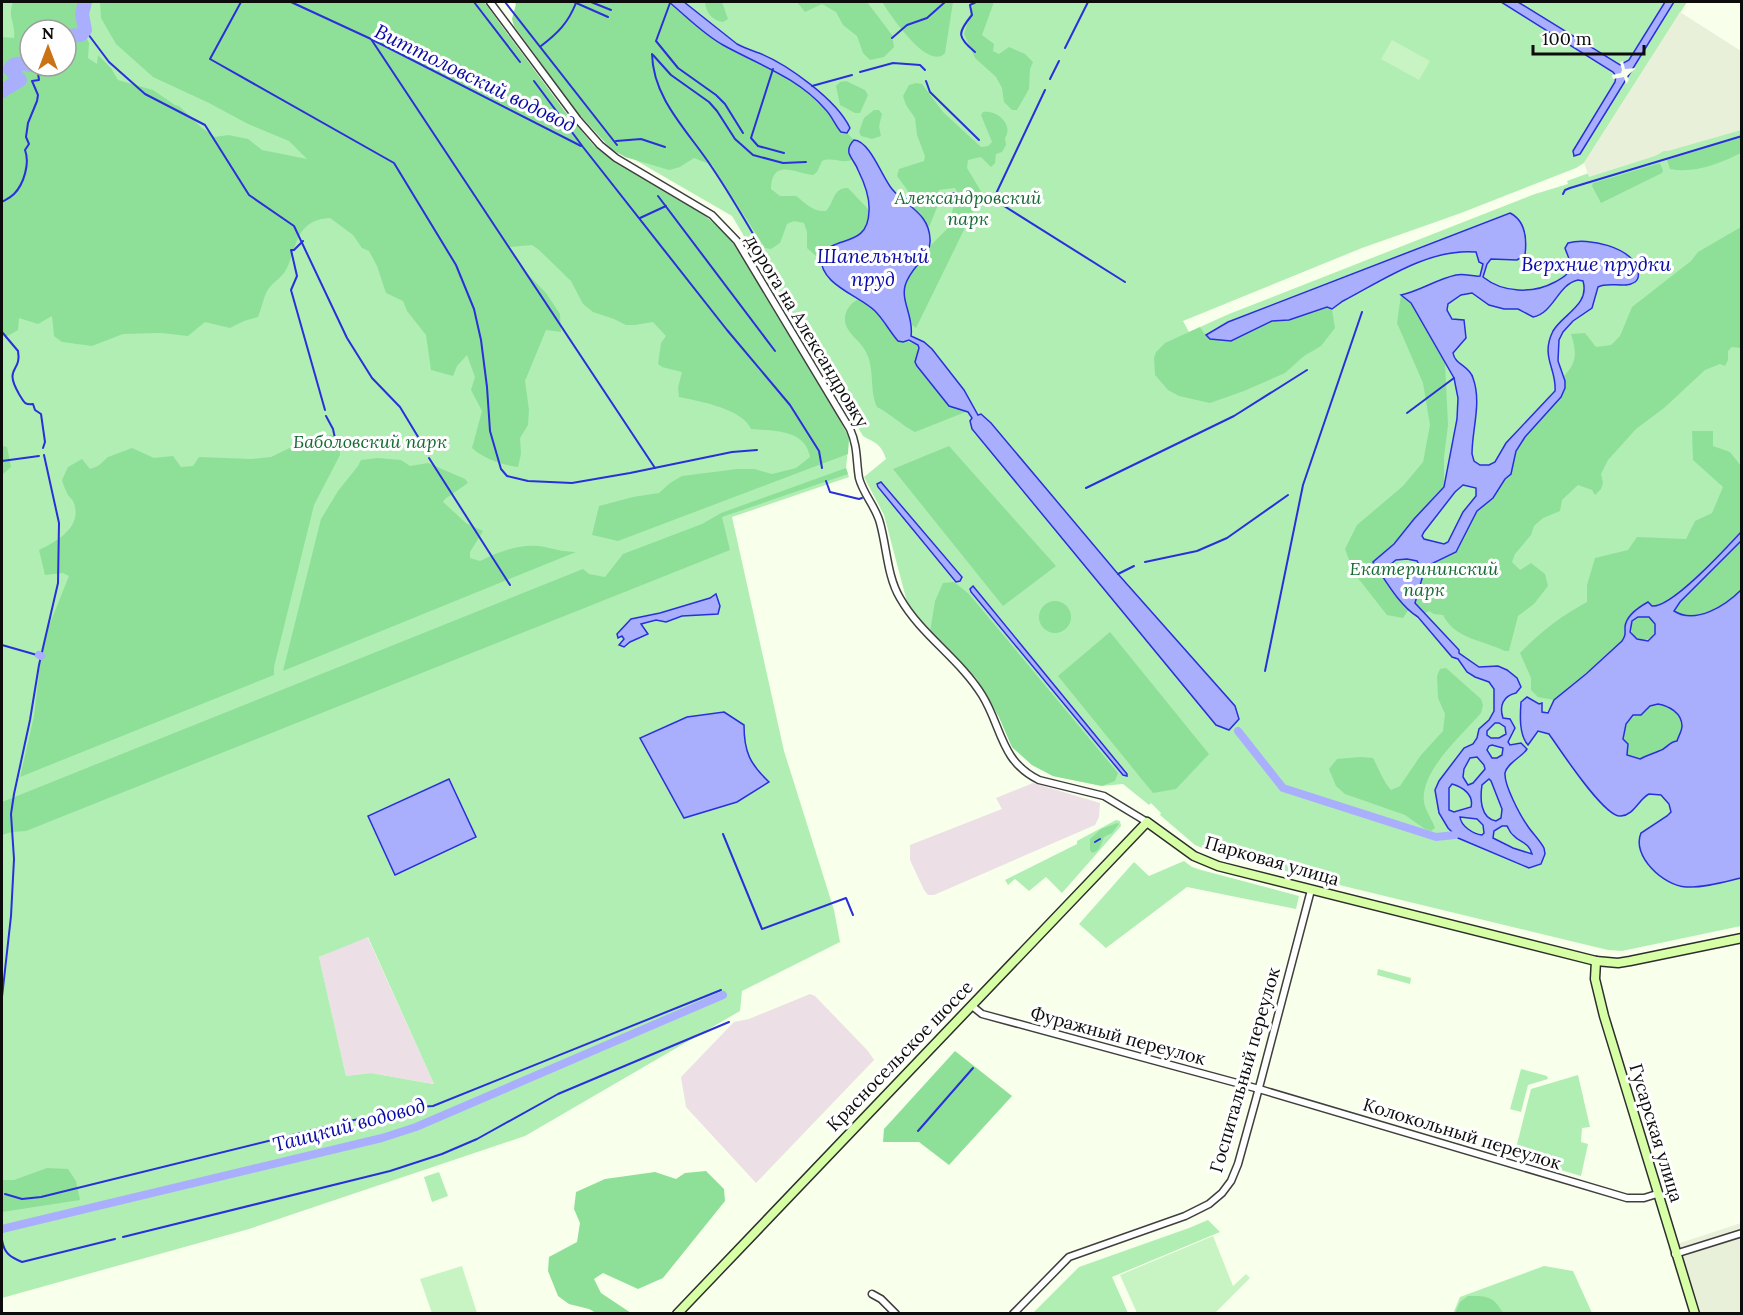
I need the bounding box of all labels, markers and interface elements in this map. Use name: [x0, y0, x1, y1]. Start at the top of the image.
north arrow: [18, 18, 78, 78]
water label: Виттоловский водовод: [371, 18, 580, 137]
scale bar: [1533, 18, 1644, 56]
text: N: [42, 23, 54, 43]
text: 100 m: [1542, 27, 1592, 50]
park label: Александровский парк: [894, 186, 1042, 230]
street label: дорога на Александровку: [741, 230, 875, 432]
water label: Шапельный пруд: [817, 243, 929, 291]
water label: Верхние прудки: [1521, 251, 1671, 276]
park label: Баболовский парк: [293, 430, 447, 453]
park label: Екатерининский парк: [1350, 557, 1499, 601]
street label: Парковая улица: [1202, 830, 1342, 891]
street label: Госпитальный переулок: [1204, 964, 1285, 1175]
street label: Красносельское шоссе: [822, 975, 978, 1136]
street label: Фуражный переулок: [1028, 1001, 1209, 1070]
street label: Гусарская улица: [1624, 1061, 1688, 1205]
water label: Таицкий водовод: [270, 1092, 428, 1157]
street label: Колокольный переулок: [1360, 1092, 1564, 1175]

